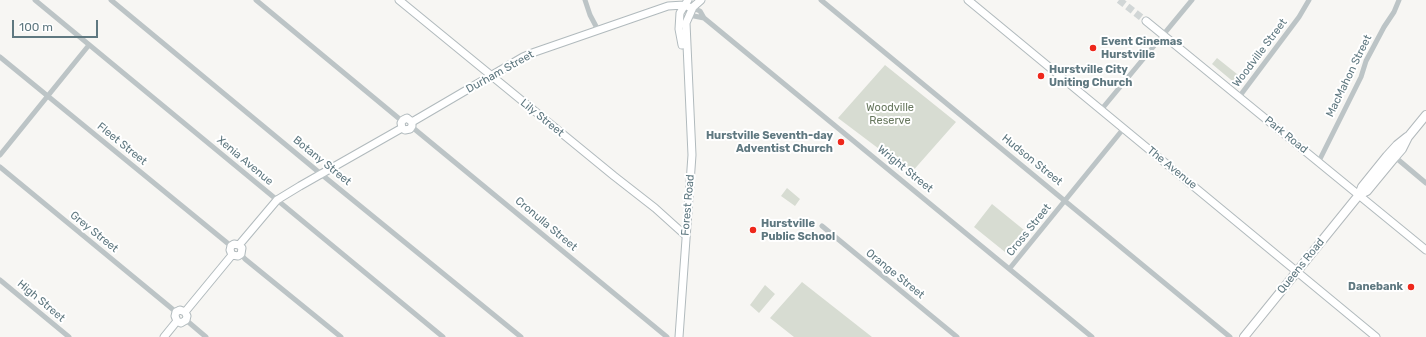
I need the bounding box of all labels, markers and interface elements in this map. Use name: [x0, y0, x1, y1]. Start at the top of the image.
scale bar: [14, 12, 100, 38]
street label: Woodville Street: [1230, 16, 1290, 90]
text: 100 m: [19, 20, 53, 34]
street label: MacMahon Street: [1323, 33, 1375, 119]
place label: Event Cinemas Hurstville: [1101, 35, 1182, 61]
marker: Event Cinemas Hurstville: [1088, 43, 1098, 53]
street label: Durham Street: [464, 48, 536, 96]
place label: Hurstville City Uniting Church: [1049, 63, 1132, 89]
marker: Hurstville City Uniting Church: [1036, 71, 1046, 81]
street label: Lily Street: [518, 96, 566, 140]
park label: Woodville Reserve: [866, 101, 914, 127]
street label: Park Road: [1262, 114, 1310, 156]
street label: Fleet Street: [94, 120, 150, 168]
place label: Hurstville Seventh-day Adventist Church: [706, 129, 833, 155]
street label: Hudson Street: [999, 132, 1065, 188]
street label: Xenia Avenue: [214, 134, 276, 188]
street label: Botany Street: [290, 134, 354, 188]
marker: Hurstville Seventh-day Adventist Church: [836, 137, 846, 147]
street label: Wright Street: [875, 143, 935, 195]
street label: The Avenue: [1144, 144, 1200, 192]
street label: Forest Road: [679, 174, 697, 236]
street label: Cronulla Street: [512, 194, 580, 254]
street label: Cross Street: [1004, 201, 1054, 259]
street label: Grey Street: [67, 209, 121, 255]
place label: Hurstville Public School: [761, 217, 835, 243]
marker: Hurstville Public School: [748, 225, 758, 235]
street label: Queens Road: [1275, 236, 1327, 296]
street label: Orange Street: [863, 246, 927, 302]
street label: High Street: [14, 277, 68, 325]
place label: Danebank: [1348, 280, 1403, 294]
marker: Danebank: [1406, 282, 1416, 292]

